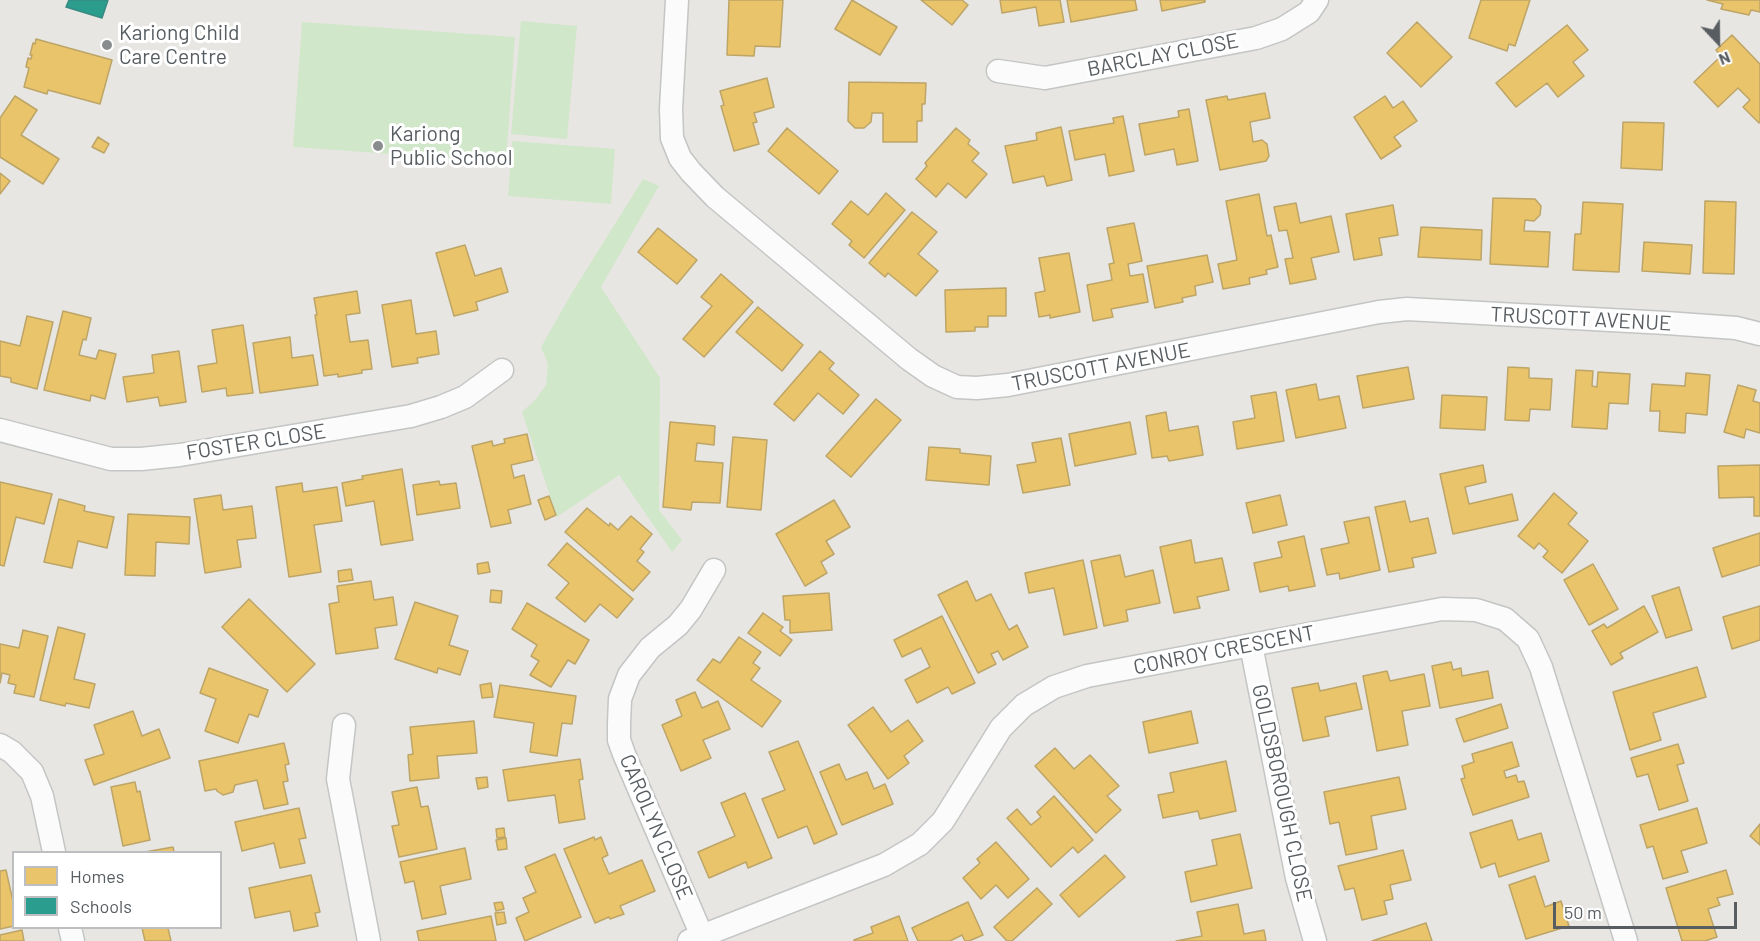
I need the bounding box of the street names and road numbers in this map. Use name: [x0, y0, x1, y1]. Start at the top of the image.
street label: BARCLAY CLOSE: [1085, 28, 1241, 82]
street label: TRUSCOTT AVENUE: [1490, 302, 1672, 336]
street label: TRUSCOTT AVENUE: [1010, 337, 1192, 397]
street label: FOSTER CLOSE: [184, 419, 328, 465]
street label: CONROY CRESCENT: [1131, 620, 1317, 680]
street label: GOLDSBOROUGH CLOSE: [1247, 682, 1317, 904]
street label: CAROLYN CLOSE: [614, 750, 698, 904]

